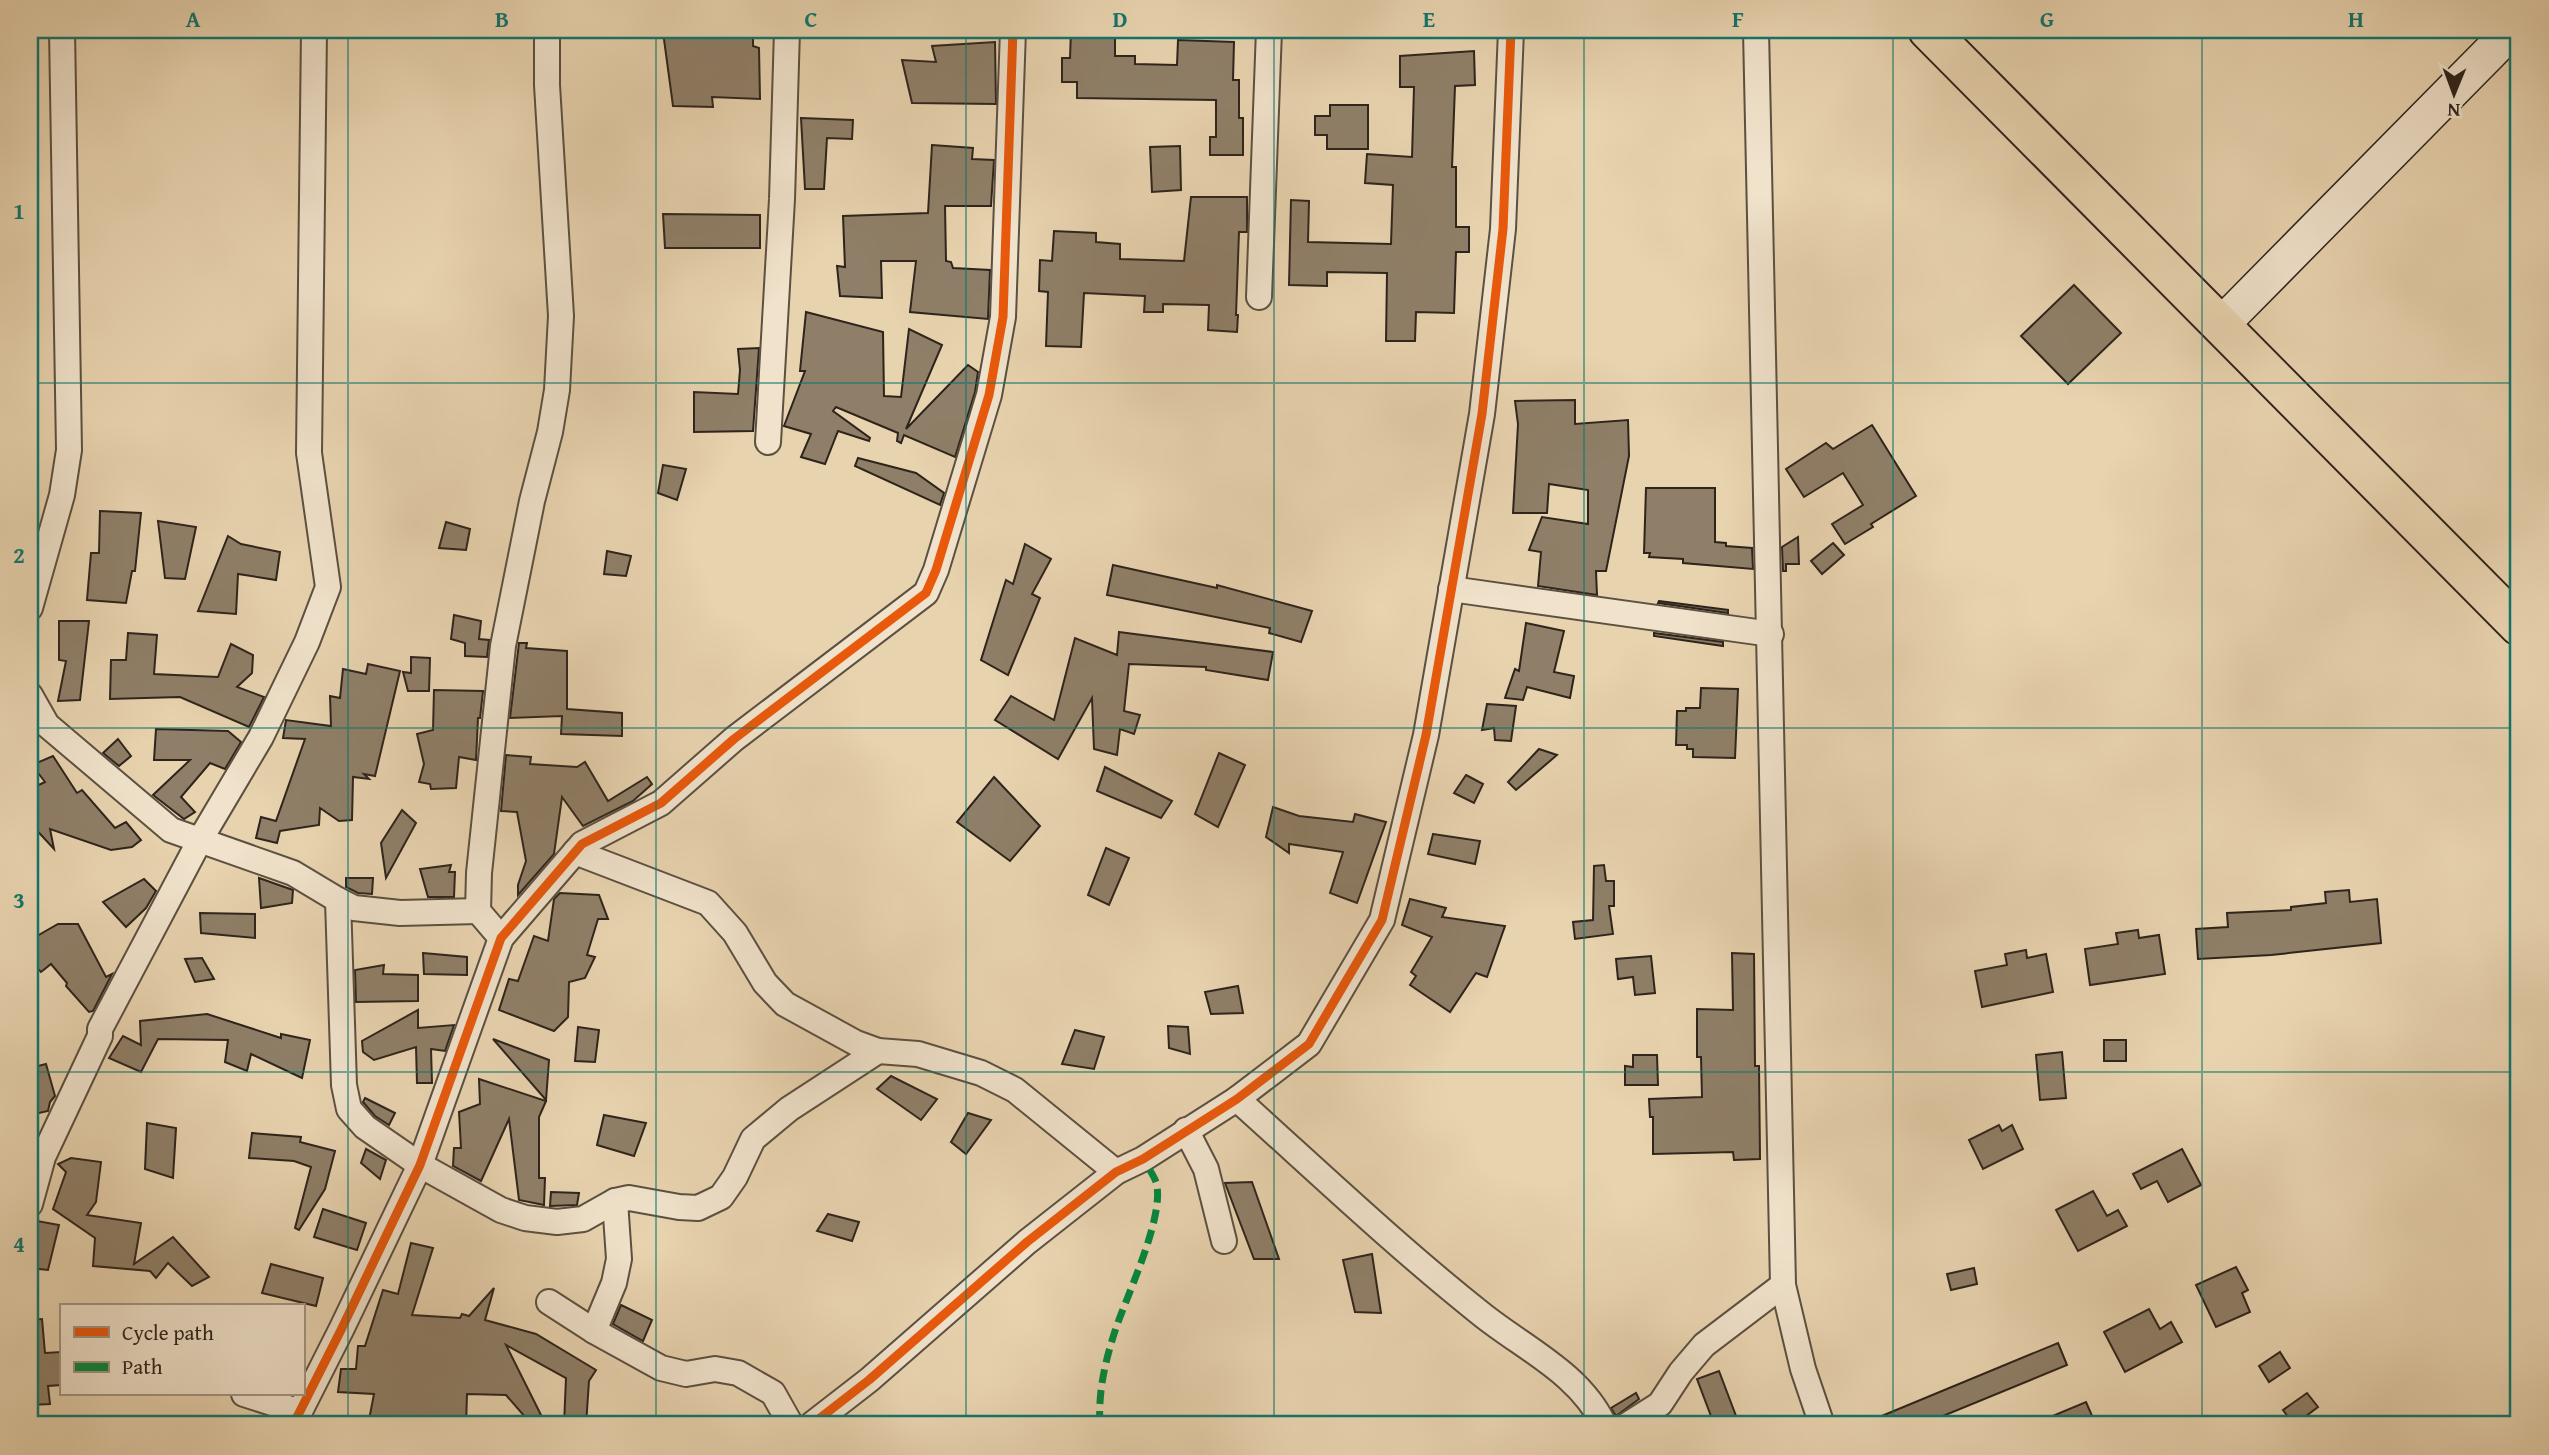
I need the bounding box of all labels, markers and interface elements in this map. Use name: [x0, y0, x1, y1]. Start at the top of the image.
text: A: [186, 2, 201, 35]
text: B: [495, 2, 509, 35]
text: C: [804, 2, 818, 35]
text: D: [1113, 2, 1128, 35]
text: E: [1423, 2, 1435, 35]
text: F: [1732, 2, 1744, 35]
text: G: [2040, 2, 2054, 35]
text: H: [2348, 2, 2364, 35]
north arrow: [2420, 60, 2490, 130]
text: N: [2447, 97, 2460, 125]
text: 1: [13, 194, 25, 227]
text: 2: [13, 538, 25, 571]
text: 3: [13, 883, 25, 916]
text: 4: [13, 1227, 25, 1260]
legend: [60, 1304, 304, 1396]
text: Cycle path: [122, 1317, 214, 1348]
text: Path: [122, 1351, 163, 1382]

